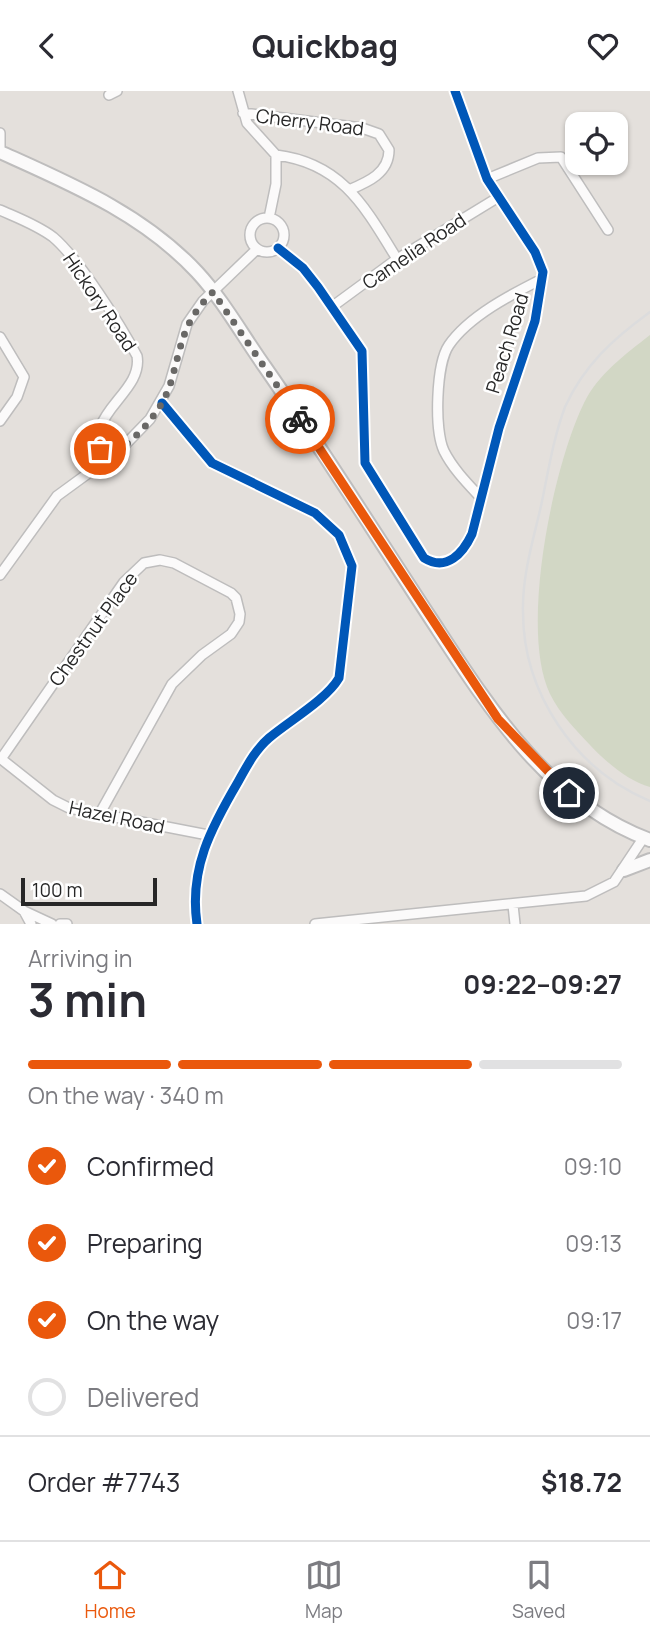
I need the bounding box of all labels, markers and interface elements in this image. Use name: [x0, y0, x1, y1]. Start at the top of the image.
text: Quickbag: [252, 24, 398, 68]
icon: back: [28, 27, 66, 65]
icon: heart: [584, 27, 622, 65]
street label: Cherry Road: [255, 102, 365, 142]
map controls: [565, 112, 628, 175]
button: locate: [565, 112, 628, 175]
street label: Camelia Road: [357, 207, 471, 295]
street label: Hickory Road: [57, 247, 143, 357]
street label: Peach Road: [479, 290, 535, 396]
courier: [265, 384, 335, 454]
icon: bike: [281, 400, 319, 438]
pin: [70, 419, 130, 479]
icon: bag: [81, 430, 119, 468]
street label: Chestnut Place: [43, 567, 143, 691]
pin: [539, 763, 599, 823]
icon: home: [550, 774, 588, 812]
street label: Hazel Road: [67, 794, 167, 840]
scale bar: [21, 875, 158, 907]
text: 100 m: [32, 877, 83, 903]
text: Arriving in: [28, 942, 133, 974]
text: 09:22–09:27: [463, 966, 622, 1002]
text: 3 min: [28, 968, 147, 1031]
text: On the way · 340 m: [28, 1079, 224, 1111]
icon: check: [28, 1147, 66, 1185]
text: Confirmed: [87, 1148, 214, 1184]
text: 09:10: [564, 1150, 622, 1182]
icon: check: [28, 1224, 66, 1262]
text: Preparing: [87, 1225, 203, 1261]
text: 09:13: [565, 1227, 622, 1259]
icon: check: [28, 1301, 66, 1339]
text: On the way: [87, 1302, 219, 1338]
text: 09:17: [566, 1304, 622, 1336]
text: Delivered: [87, 1379, 199, 1415]
text: Order #7743: [28, 1464, 181, 1500]
text: $18.72: [541, 1464, 622, 1500]
tab: Home: [85, 1556, 136, 1624]
tab: Map: [305, 1556, 343, 1624]
tab: Saved: [512, 1556, 565, 1624]

